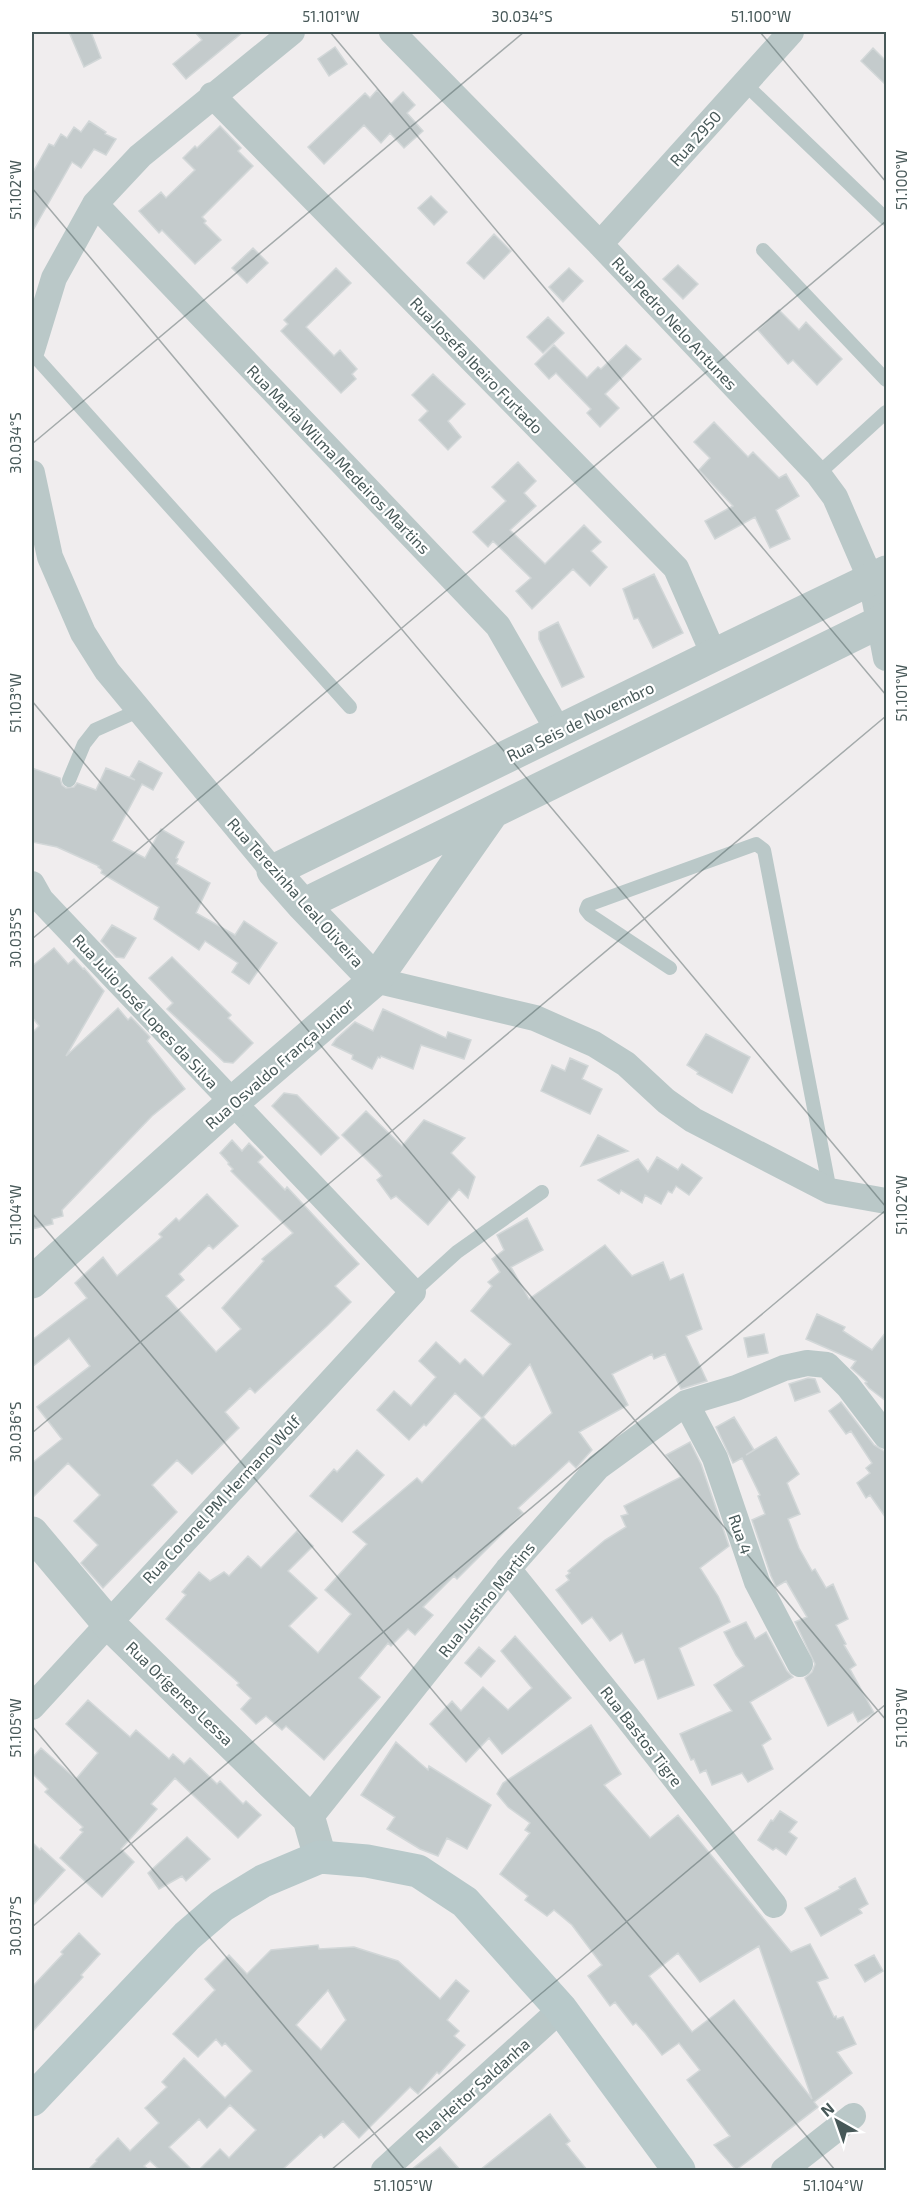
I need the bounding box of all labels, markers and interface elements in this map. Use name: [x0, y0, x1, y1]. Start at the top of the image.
text: 51.101°W: [302, 7, 360, 25]
text: 30.034°S: [491, 7, 553, 25]
text: 51.100°W: [731, 7, 791, 25]
street label: Rua 2950: [665, 106, 725, 170]
text: 51.100°W: [892, 150, 910, 210]
text: 51.102°W: [6, 160, 24, 220]
street label: Rua Pedro Nelo Antunes: [608, 253, 742, 393]
street label: Rua Josefa Ibeiro Furtado: [407, 293, 547, 437]
street label: Rua Maria Wilma Medeiros Martins: [244, 361, 434, 557]
text: 30.034°S: [6, 412, 24, 474]
text: 51.101°W: [892, 664, 910, 722]
text: 51.103°W: [6, 673, 24, 733]
street label: Rua Seis de Novembro: [503, 677, 657, 765]
street label: Rua Terezinha Leal Oliveira: [224, 814, 368, 970]
text: 30.035°S: [6, 908, 24, 968]
street label: Rua Julio José Lopes da Silva: [69, 930, 223, 1092]
street label: Rua Osvaldo França Junior: [201, 993, 358, 1133]
text: 51.102°W: [892, 1175, 910, 1235]
text: 51.104°W: [6, 1185, 24, 1245]
text: 30.036°S: [6, 1402, 24, 1462]
street label: Rua Coronel PM Hermano Wolf: [138, 1410, 305, 1587]
street label: Rua 4: [725, 1511, 757, 1557]
street label: Rua Justino Martins: [434, 1538, 538, 1660]
street label: Rua Orígenes Lessa: [123, 1637, 237, 1749]
street label: Rua Bastos Tigre: [597, 1682, 687, 1790]
text: 51.103°W: [892, 1688, 910, 1748]
text: 51.105°W: [6, 1698, 24, 1758]
text: 30.037°S: [6, 1896, 24, 1956]
street label: Rua Heitor Saldanha: [411, 2034, 533, 2146]
north arrow: [807, 2091, 867, 2151]
text: N: [817, 2098, 838, 2120]
text: 51.105°W: [373, 2176, 433, 2194]
text: 51.104°W: [803, 2176, 863, 2194]

